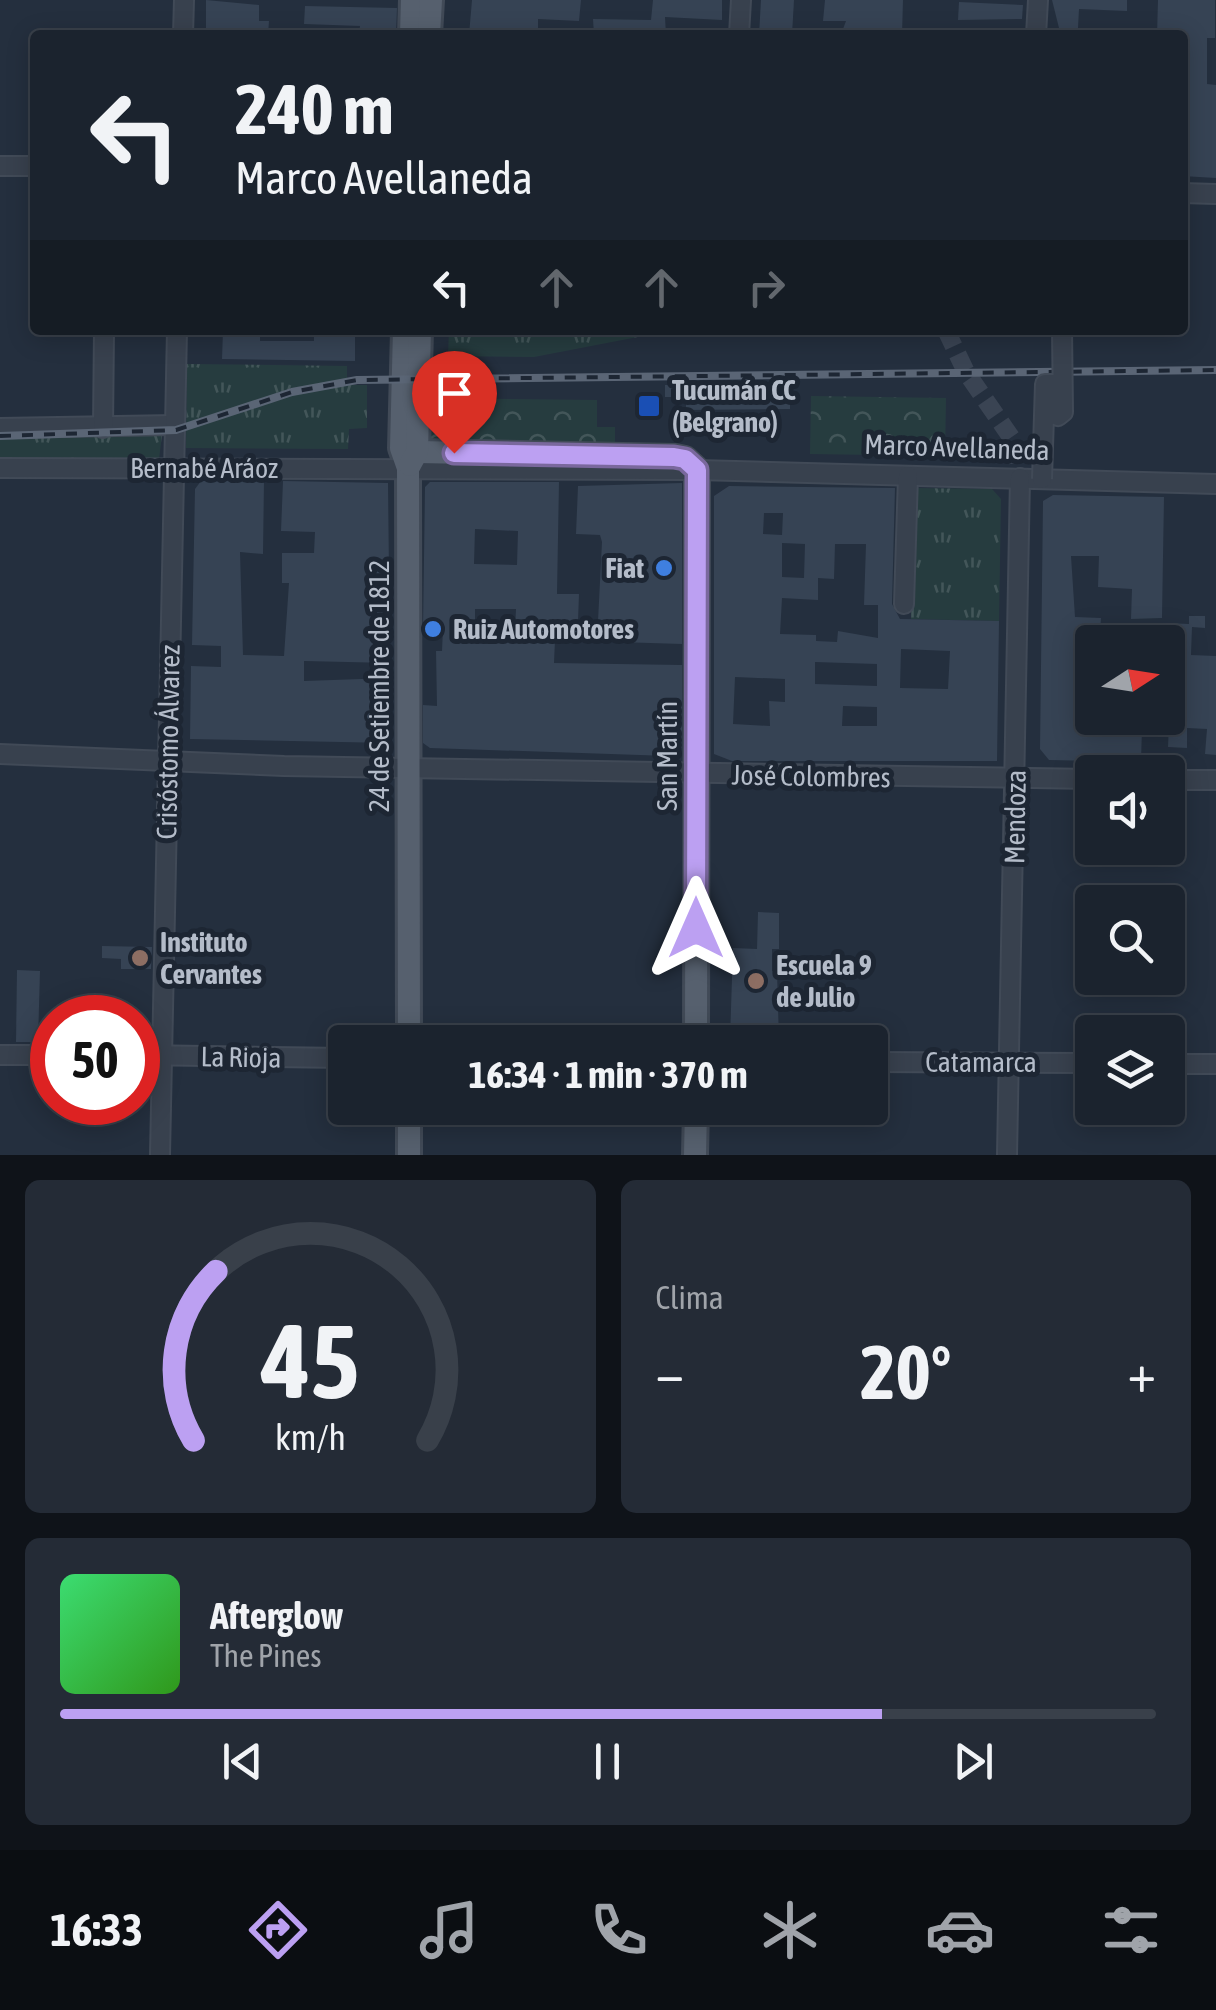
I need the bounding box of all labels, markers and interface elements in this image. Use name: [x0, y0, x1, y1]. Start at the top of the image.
text: 240 m: [235, 69, 394, 149]
icon: left: [70, 70, 200, 200]
text: Marco Avellaneda: [235, 152, 533, 204]
icon: left: [424, 260, 479, 315]
icon: ahead: [529, 260, 584, 315]
icon: ahead: [634, 260, 689, 315]
icon: right: [739, 260, 794, 315]
pin: [412, 351, 497, 454]
icon: arrive: [427, 366, 482, 421]
place label: Tucumán CC (Belgrano): [672, 374, 796, 438]
marker: Tucumán CC (Belgrano): [636, 393, 662, 419]
street label: Marco Avellaneda: [864, 428, 1050, 466]
street label: Bernabé Aráoz: [130, 452, 278, 484]
place label: Fiat: [605, 552, 644, 584]
marker: Fiat: [653, 557, 675, 579]
street label: 24 de Setiembre de 1812: [363, 560, 395, 812]
place label: Ruiz Automotores: [453, 613, 634, 645]
marker: Ruiz Automotores: [422, 618, 444, 640]
north arrow: [1075, 625, 1185, 735]
map controls: [1075, 625, 1185, 1125]
street label: Crisóstomo Álvarez: [150, 644, 186, 840]
street label: San Martín: [651, 701, 683, 811]
button: sound: [1075, 755, 1185, 865]
street label: José Colombres: [731, 759, 891, 793]
street label: Mendoza: [998, 770, 1032, 864]
position arrow: [644, 876, 748, 980]
button: search: [1075, 885, 1185, 995]
place label: Instituto Cervantes: [160, 926, 262, 990]
marker: Instituto Cervantes: [129, 947, 151, 969]
place label: Escuela 9 de Julio: [776, 949, 872, 1013]
marker: Escuela 9 de Julio: [745, 970, 767, 992]
speed limit sign: 50: [30, 995, 160, 1125]
button: layers: [1075, 1015, 1185, 1125]
street label: La Rioja: [200, 1040, 282, 1074]
street label: Catamarca: [925, 1046, 1037, 1078]
text: 16:34 · 1 min · 370 m: [468, 1053, 748, 1096]
text: Clima: [656, 1279, 724, 1316]
text: 45: [260, 1301, 359, 1420]
text: 20°: [860, 1329, 951, 1415]
text: −: [656, 1341, 684, 1404]
text: +: [1127, 1341, 1156, 1404]
text: km/h: [275, 1417, 346, 1458]
text: Afterglow: [210, 1594, 343, 1637]
text: The Pines: [210, 1637, 322, 1674]
icon: previous: [215, 1734, 270, 1789]
icon: pause: [580, 1734, 635, 1789]
icon: next: [946, 1734, 1001, 1789]
icon: directions: [243, 1895, 313, 1965]
icon: music: [414, 1895, 484, 1965]
icon: phone: [584, 1895, 654, 1965]
icon: climate: [755, 1895, 825, 1965]
icon: car: [925, 1895, 995, 1965]
icon: filters: [1096, 1895, 1166, 1965]
text: 16:33: [50, 1904, 143, 1956]

